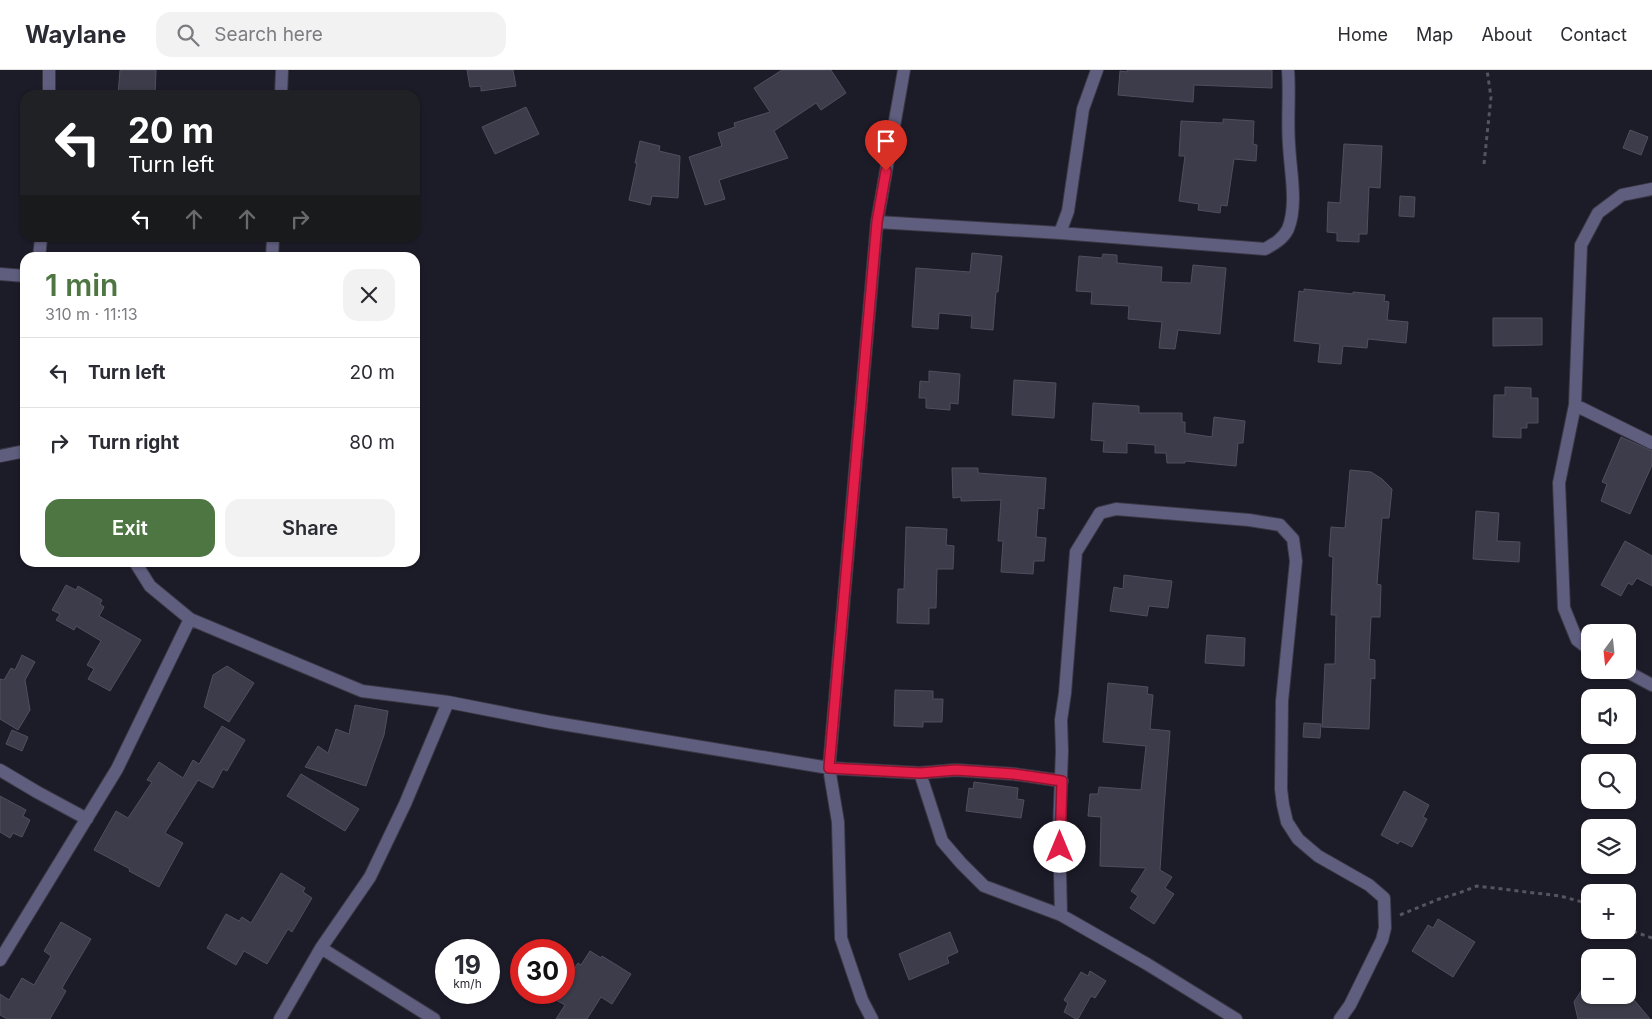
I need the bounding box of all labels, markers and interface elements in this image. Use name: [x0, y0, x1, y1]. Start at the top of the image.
search box: [156, 12, 506, 57]
text: Waylane: [25, 20, 126, 49]
icon: search: [174, 21, 202, 49]
text: Search here: [214, 23, 323, 46]
text: Home: [1338, 24, 1388, 45]
text: Map: [1416, 24, 1453, 45]
text: About: [1481, 24, 1532, 45]
text: Contact: [1560, 24, 1627, 45]
text: 20 m: [128, 109, 214, 151]
icon: left: [45, 110, 110, 175]
pin: [865, 120, 907, 171]
icon: arrive: [872, 127, 900, 155]
text: Turn left: [128, 151, 214, 177]
icon: left: [127, 205, 155, 233]
icon: ahead: [180, 205, 208, 233]
icon: ahead: [233, 205, 261, 233]
icon: right: [286, 205, 314, 233]
text: 1 min: [45, 267, 118, 303]
button: close: [343, 269, 395, 321]
text: 310 m · 11:13: [45, 304, 138, 324]
icon: left: [45, 359, 73, 387]
text: Turn left: [88, 361, 166, 384]
text: 20 m: [349, 361, 395, 384]
icon: right: [45, 429, 73, 457]
text: Turn right: [88, 431, 179, 454]
text: 80 m: [349, 431, 395, 454]
button: Exit: [45, 499, 215, 557]
button: Share: [225, 499, 395, 557]
north arrow: [1581, 624, 1636, 679]
map controls: [1581, 624, 1636, 1004]
button: sound: [1581, 689, 1636, 744]
button: search: [1581, 754, 1636, 809]
button: layers: [1581, 819, 1636, 874]
position arrow: [1033, 820, 1085, 872]
button: +: [1581, 884, 1636, 939]
speed limit sign: 30: [510, 939, 575, 1004]
button: −: [1581, 949, 1636, 1004]
text: 19: [454, 950, 481, 980]
text: km/h: [453, 976, 482, 991]

